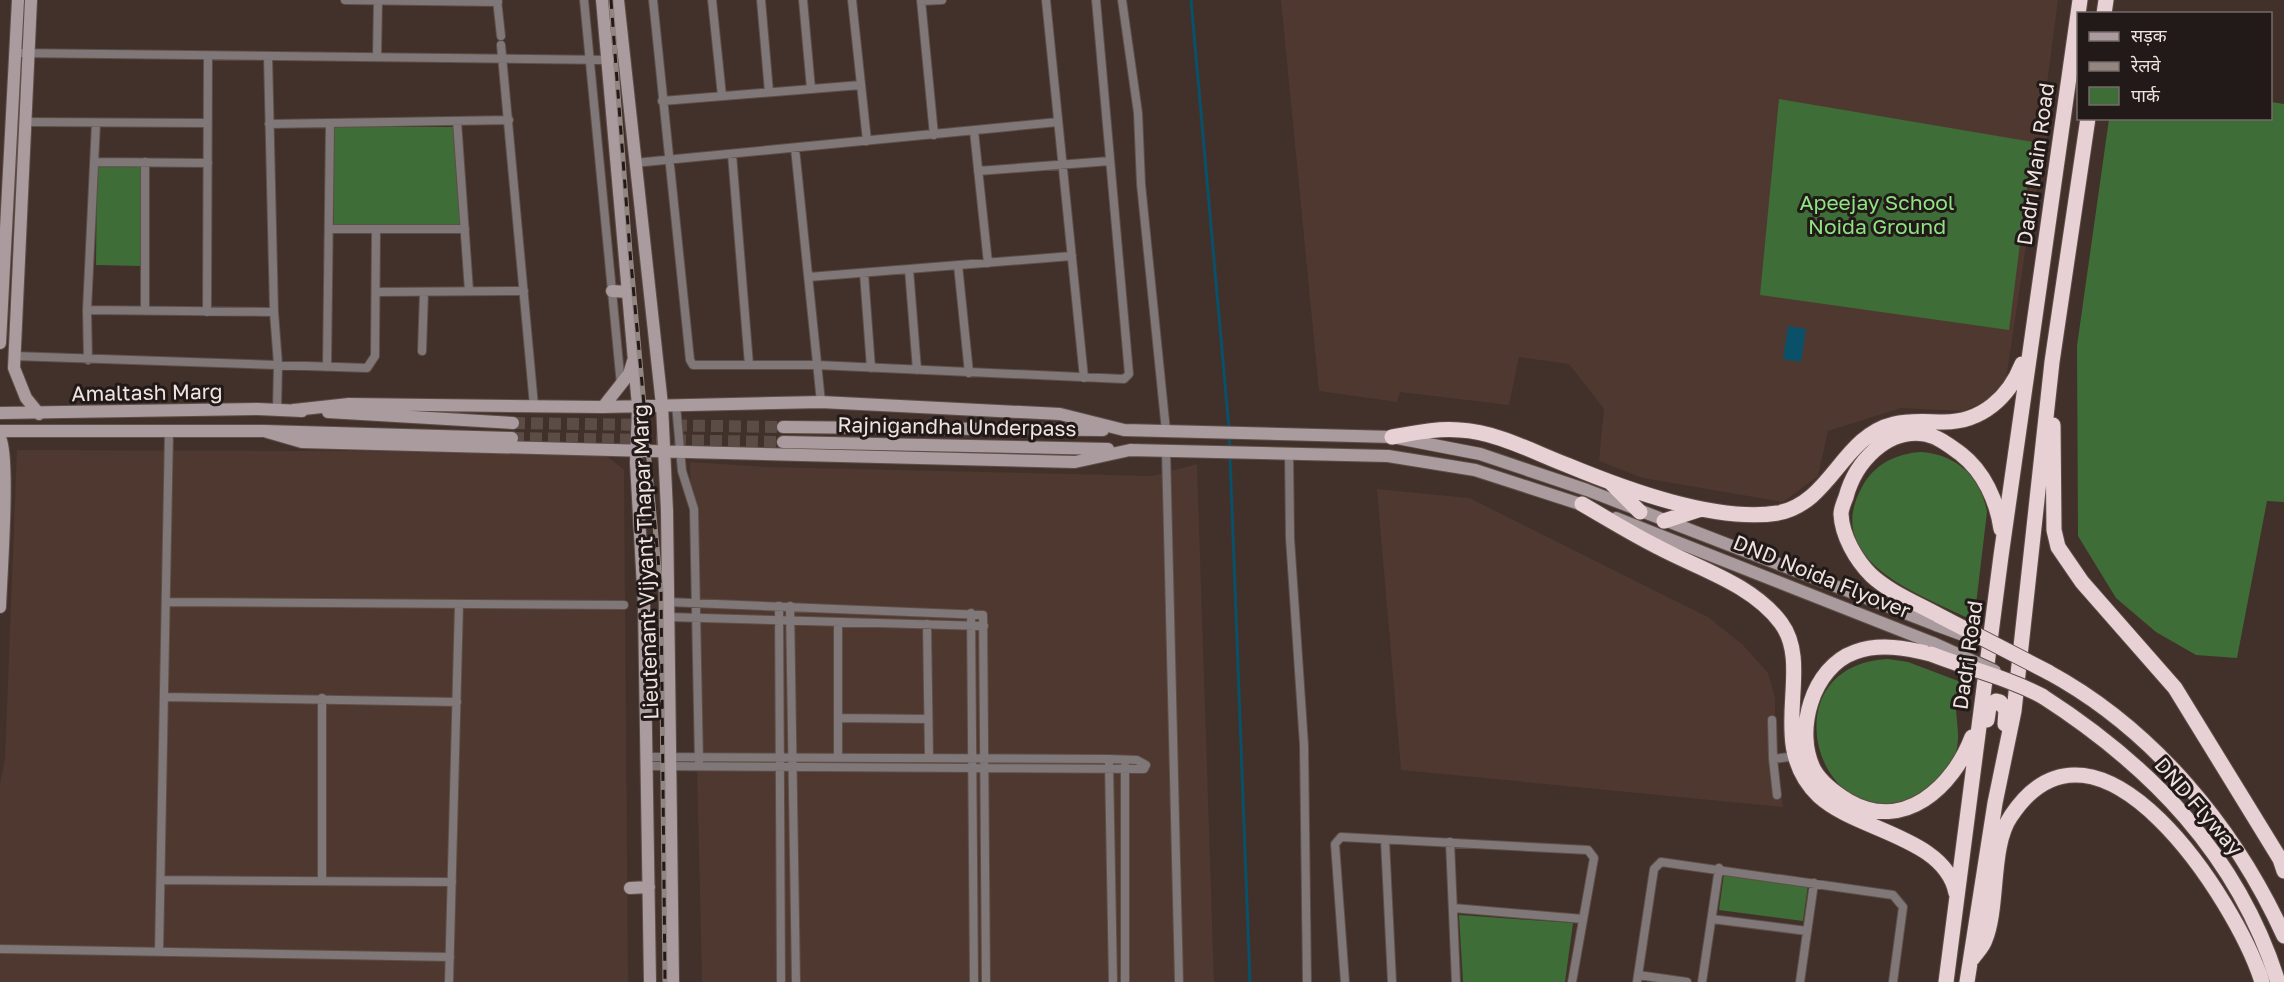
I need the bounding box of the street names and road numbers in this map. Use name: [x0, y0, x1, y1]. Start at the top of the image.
street label: Dadri Main Road: [2011, 81, 2059, 247]
street label: Amaltash Marg: [71, 378, 223, 406]
street label: Lieutenant Vijyant Thapar Marg: [626, 404, 664, 720]
street label: Rajnigandha Underpass: [837, 411, 1077, 441]
street label: DND Noida Flyover: [1730, 529, 1914, 623]
street label: Dadri Road: [1946, 599, 1988, 711]
street label: DND Flyway: [2149, 752, 2249, 861]

